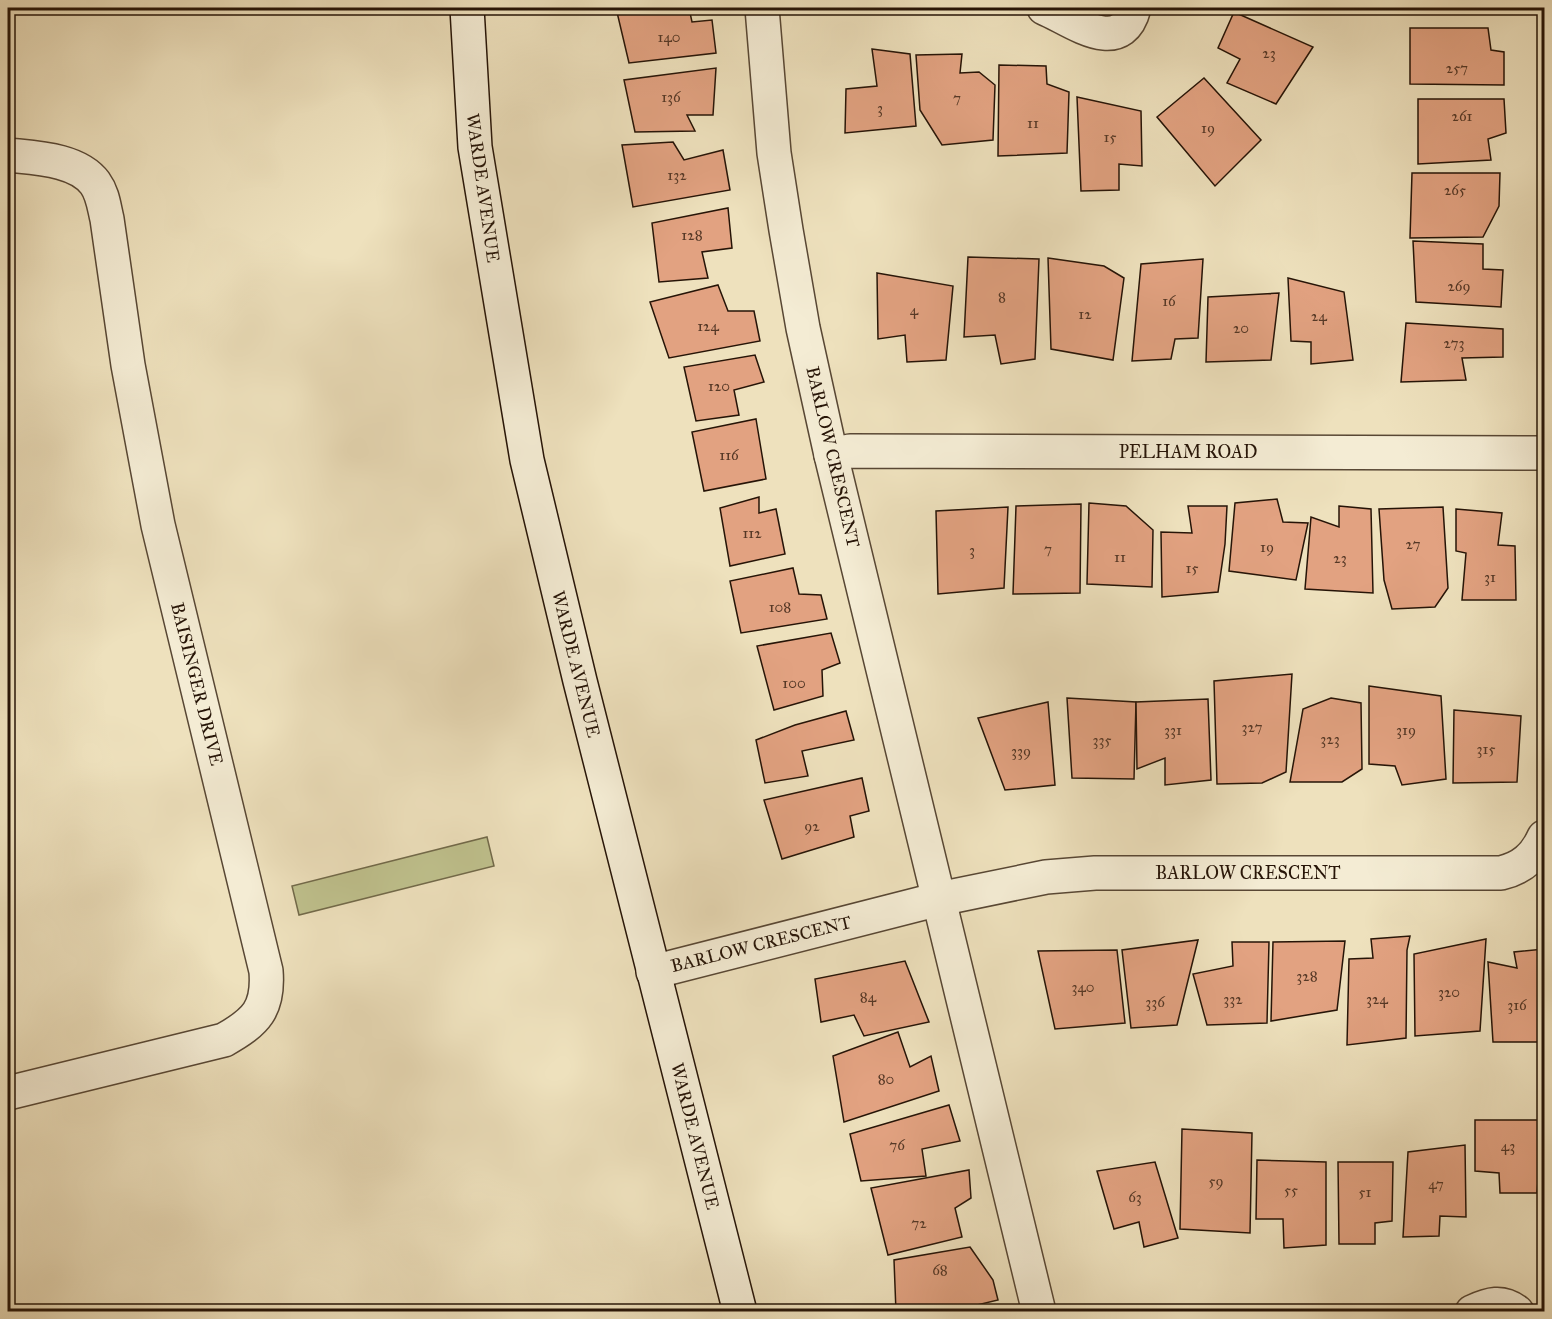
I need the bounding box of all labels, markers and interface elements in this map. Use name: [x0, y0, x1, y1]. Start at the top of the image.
house number: 140: [657, 28, 681, 46]
house number: 23: [1262, 44, 1276, 62]
house number: 257: [1446, 59, 1468, 77]
house number: 136: [661, 88, 682, 106]
house number: 7: [953, 89, 961, 107]
house number: 3: [877, 99, 883, 117]
house number: 261: [1452, 107, 1473, 125]
street label: WARDE AVENUE: [462, 112, 504, 264]
house number: 11: [1027, 114, 1039, 132]
house number: 19: [1201, 119, 1215, 137]
house number: 15: [1104, 128, 1116, 146]
house number: 132: [667, 166, 687, 184]
house number: 265: [1444, 181, 1466, 199]
house number: 128: [681, 226, 703, 244]
house number: 269: [1447, 277, 1471, 295]
house number: 8: [998, 288, 1006, 306]
house number: 16: [1162, 292, 1177, 310]
house number: 4: [910, 301, 919, 319]
house number: 12: [1078, 305, 1092, 323]
house number: 24: [1311, 307, 1328, 325]
house number: 124: [697, 317, 719, 335]
house number: 20: [1233, 319, 1249, 337]
house number: 273: [1444, 334, 1465, 352]
street label: BARLOW CRESCENT: [801, 364, 865, 550]
house number: 120: [708, 377, 730, 395]
street label: PELHAM ROAD: [1119, 441, 1257, 463]
house number: 116: [719, 446, 740, 464]
house number: 112: [742, 524, 762, 542]
house number: 27: [1406, 535, 1421, 553]
house number: 19: [1260, 538, 1274, 556]
house number: 7: [1044, 540, 1052, 558]
house number: 3: [969, 541, 975, 559]
house number: 11: [1114, 548, 1126, 566]
house number: 23: [1333, 549, 1347, 567]
house number: 15: [1186, 559, 1198, 577]
house number: 31: [1484, 568, 1496, 586]
street label: WARDE AVENUE: [547, 588, 605, 740]
house number: 108: [769, 598, 791, 616]
street label: BAISINGER DRIVE: [166, 600, 228, 768]
house number: 100: [782, 674, 806, 692]
house number: 327: [1242, 718, 1263, 736]
house number: 331: [1164, 721, 1182, 739]
house number: 319: [1396, 721, 1416, 739]
house number: 323: [1320, 730, 1340, 748]
house number: 335: [1093, 731, 1112, 749]
house number: 315: [1477, 740, 1495, 758]
house number: 339: [1011, 742, 1031, 760]
house number: 92: [804, 817, 820, 835]
street label: BARLOW CRESCENT: [1155, 862, 1341, 884]
street label: BARLOW CRESCENT: [668, 911, 854, 977]
house number: 328: [1296, 967, 1318, 985]
house number: 340: [1071, 978, 1095, 996]
house number: 320: [1438, 983, 1460, 1001]
house number: 84: [860, 988, 877, 1006]
house number: 332: [1223, 990, 1243, 1008]
house number: 324: [1366, 990, 1389, 1008]
house number: 336: [1145, 993, 1166, 1011]
house number: 316: [1507, 996, 1528, 1014]
street label: WARDE AVENUE: [666, 1060, 724, 1212]
house number: 80: [878, 1070, 894, 1088]
house number: 76: [889, 1136, 906, 1154]
house number: 43: [1501, 1137, 1515, 1155]
house number: 59: [1208, 1172, 1224, 1190]
house number: 47: [1428, 1175, 1444, 1193]
house number: 55: [1284, 1181, 1298, 1199]
house number: 51: [1359, 1183, 1372, 1201]
house number: 63: [1128, 1188, 1142, 1206]
house number: 72: [911, 1214, 927, 1232]
house number: 68: [932, 1261, 948, 1279]

